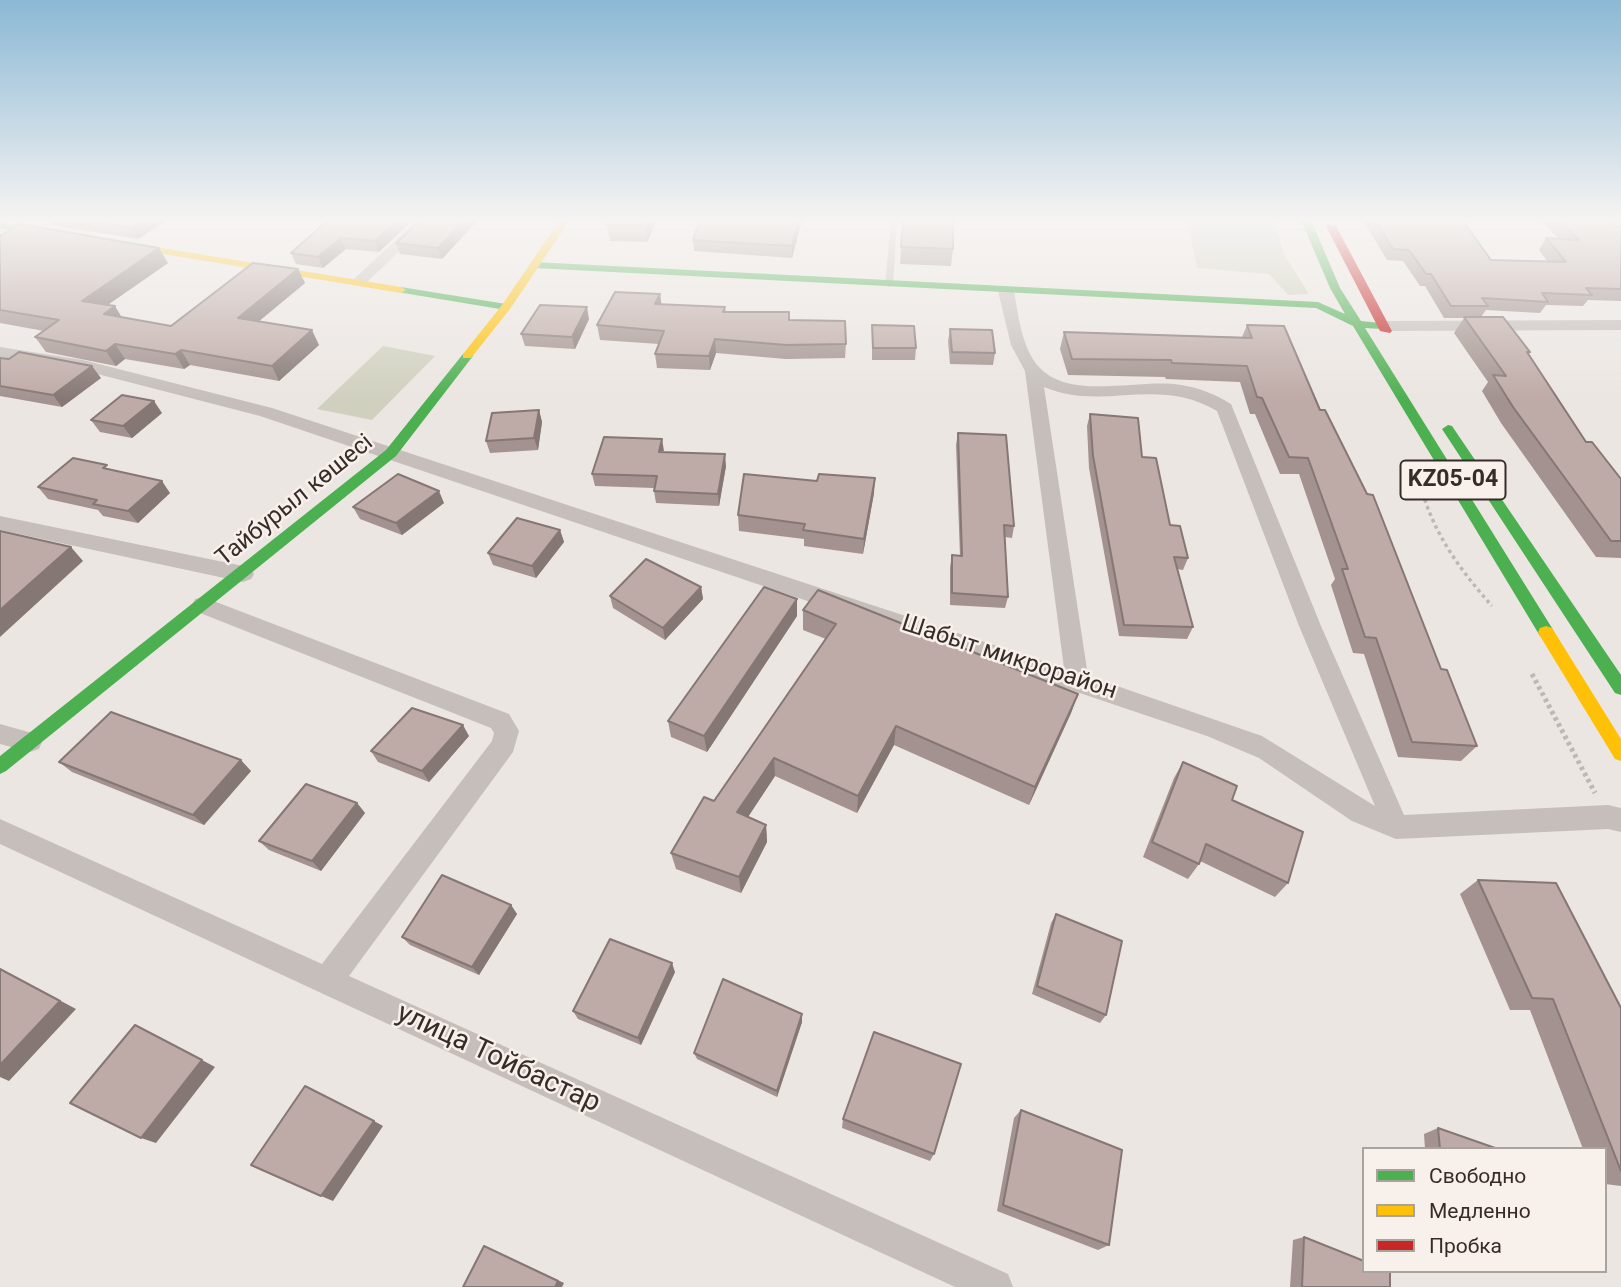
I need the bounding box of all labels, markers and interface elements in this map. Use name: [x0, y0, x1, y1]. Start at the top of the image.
street label: Тайбурыл көшесі: [211, 429, 379, 573]
road number: KZ05-04: [1400, 460, 1506, 500]
street label: Шабыт микрорайон: [898, 610, 1120, 706]
street label: улица Тойбастар: [391, 997, 605, 1121]
legend: [1362, 1147, 1607, 1273]
text: Свободно: [1429, 1164, 1526, 1188]
text: Медленно: [1429, 1199, 1531, 1223]
text: Пробка: [1429, 1234, 1502, 1258]

